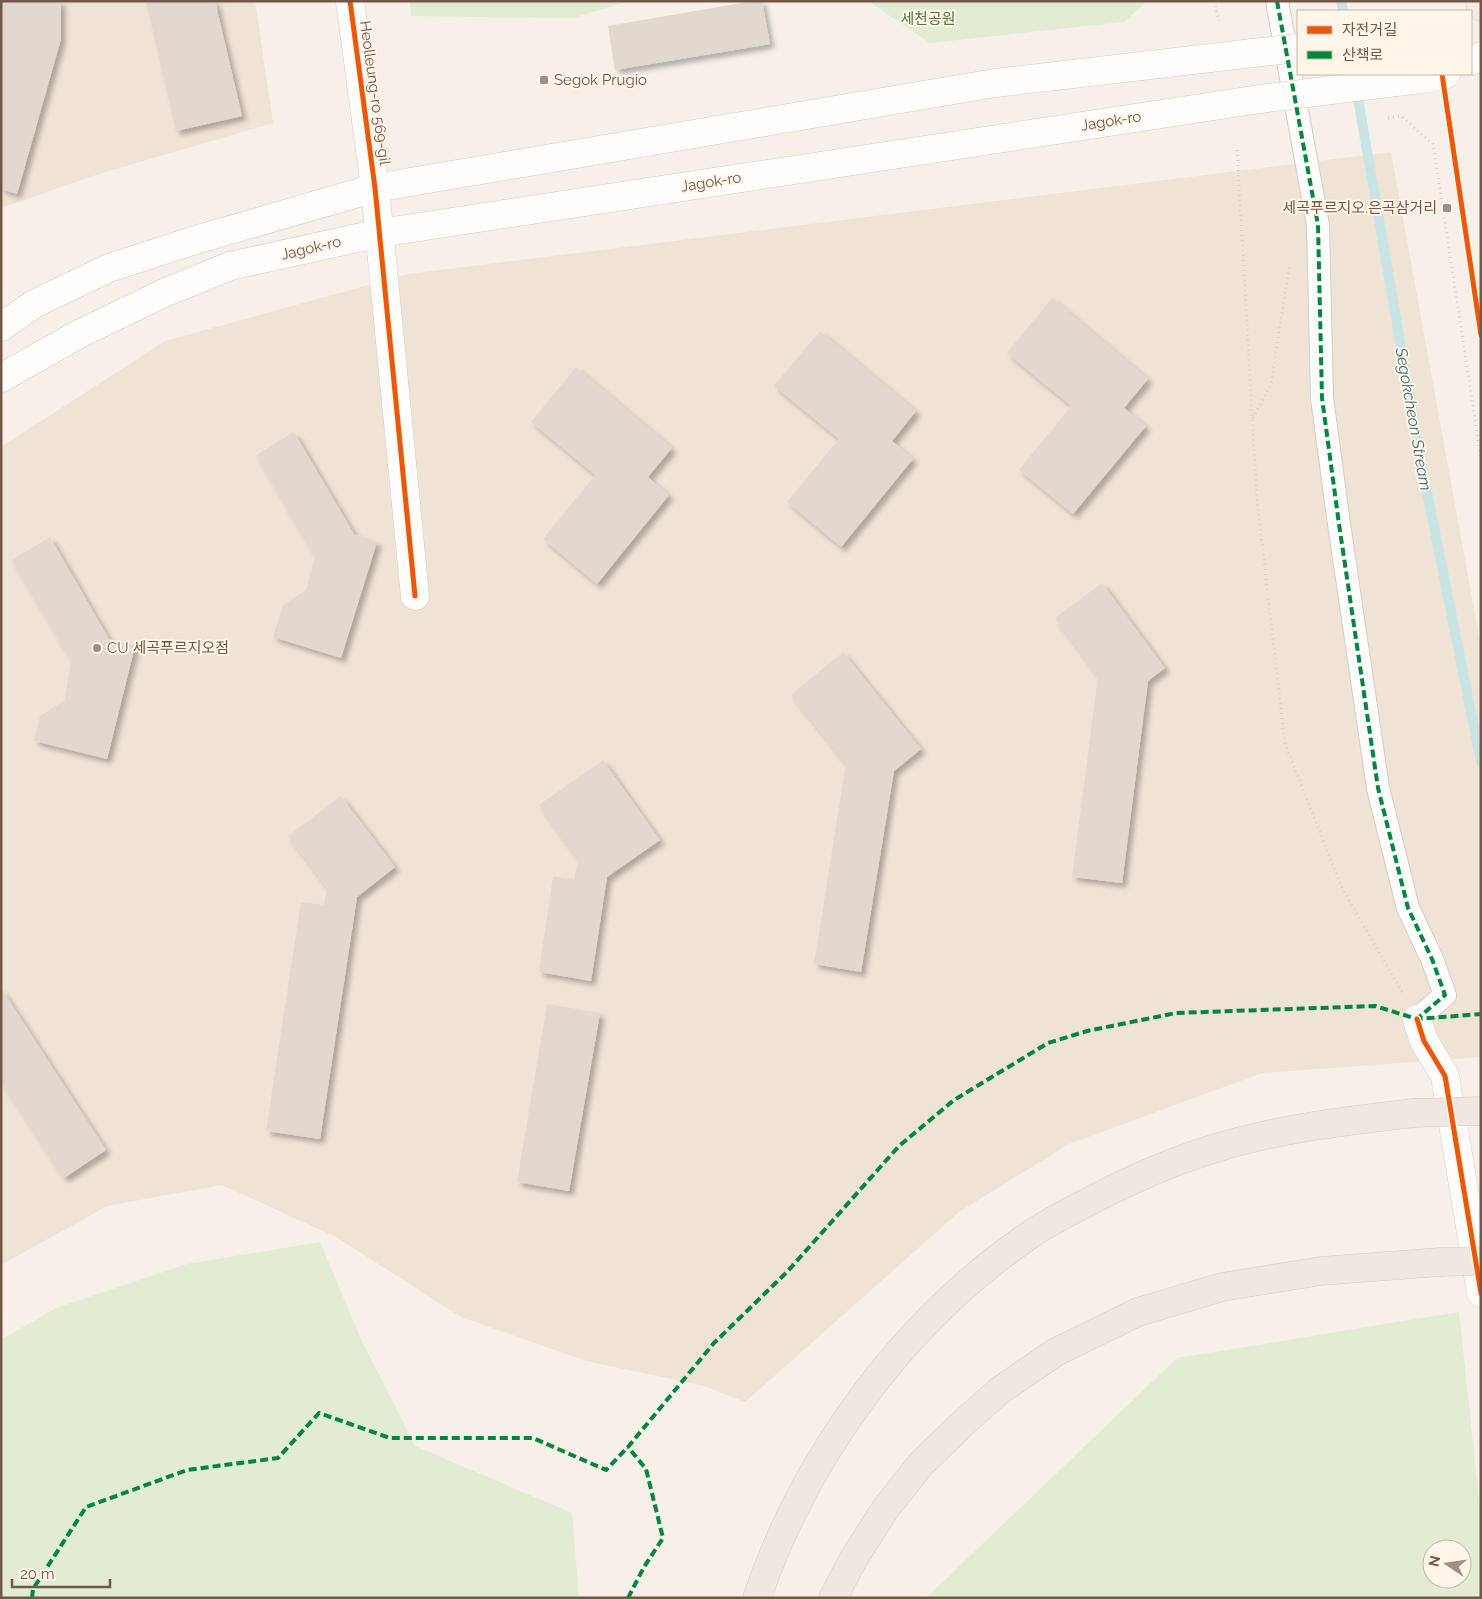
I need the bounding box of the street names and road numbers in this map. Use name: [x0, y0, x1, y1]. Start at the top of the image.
street label: Heolleung-ro 569-gil: [356, 20, 394, 167]
street label: Jagok-ro: [1079, 107, 1143, 135]
street label: Jagok-ro: [679, 168, 743, 196]
street label: Jagok-ro: [279, 232, 343, 264]

